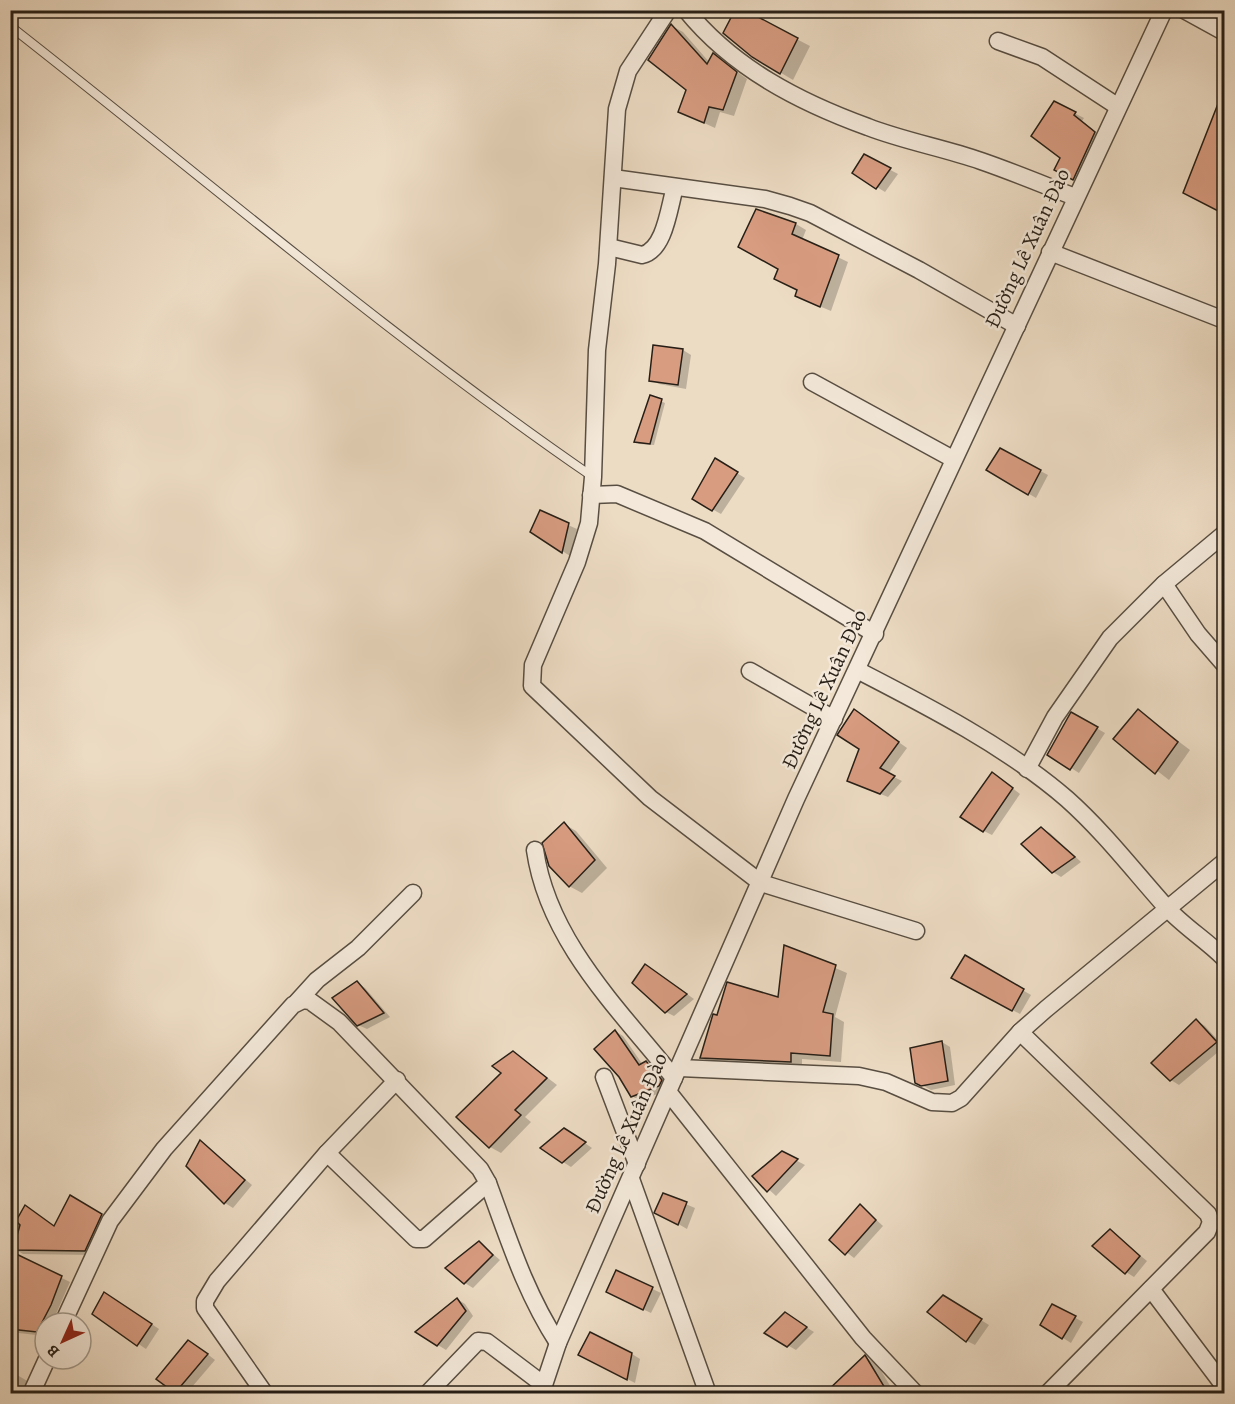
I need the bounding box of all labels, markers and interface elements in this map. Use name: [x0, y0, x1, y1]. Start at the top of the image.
street label: Đường Lê Xuân Đào: [978, 164, 1076, 332]
street label: Đường Lê Xuân Đào: [775, 605, 873, 773]
street label: Đường Lê Xuân Đào: [578, 1048, 674, 1218]
north arrow: [33, 1311, 93, 1371]
text: B: [42, 1340, 64, 1362]

